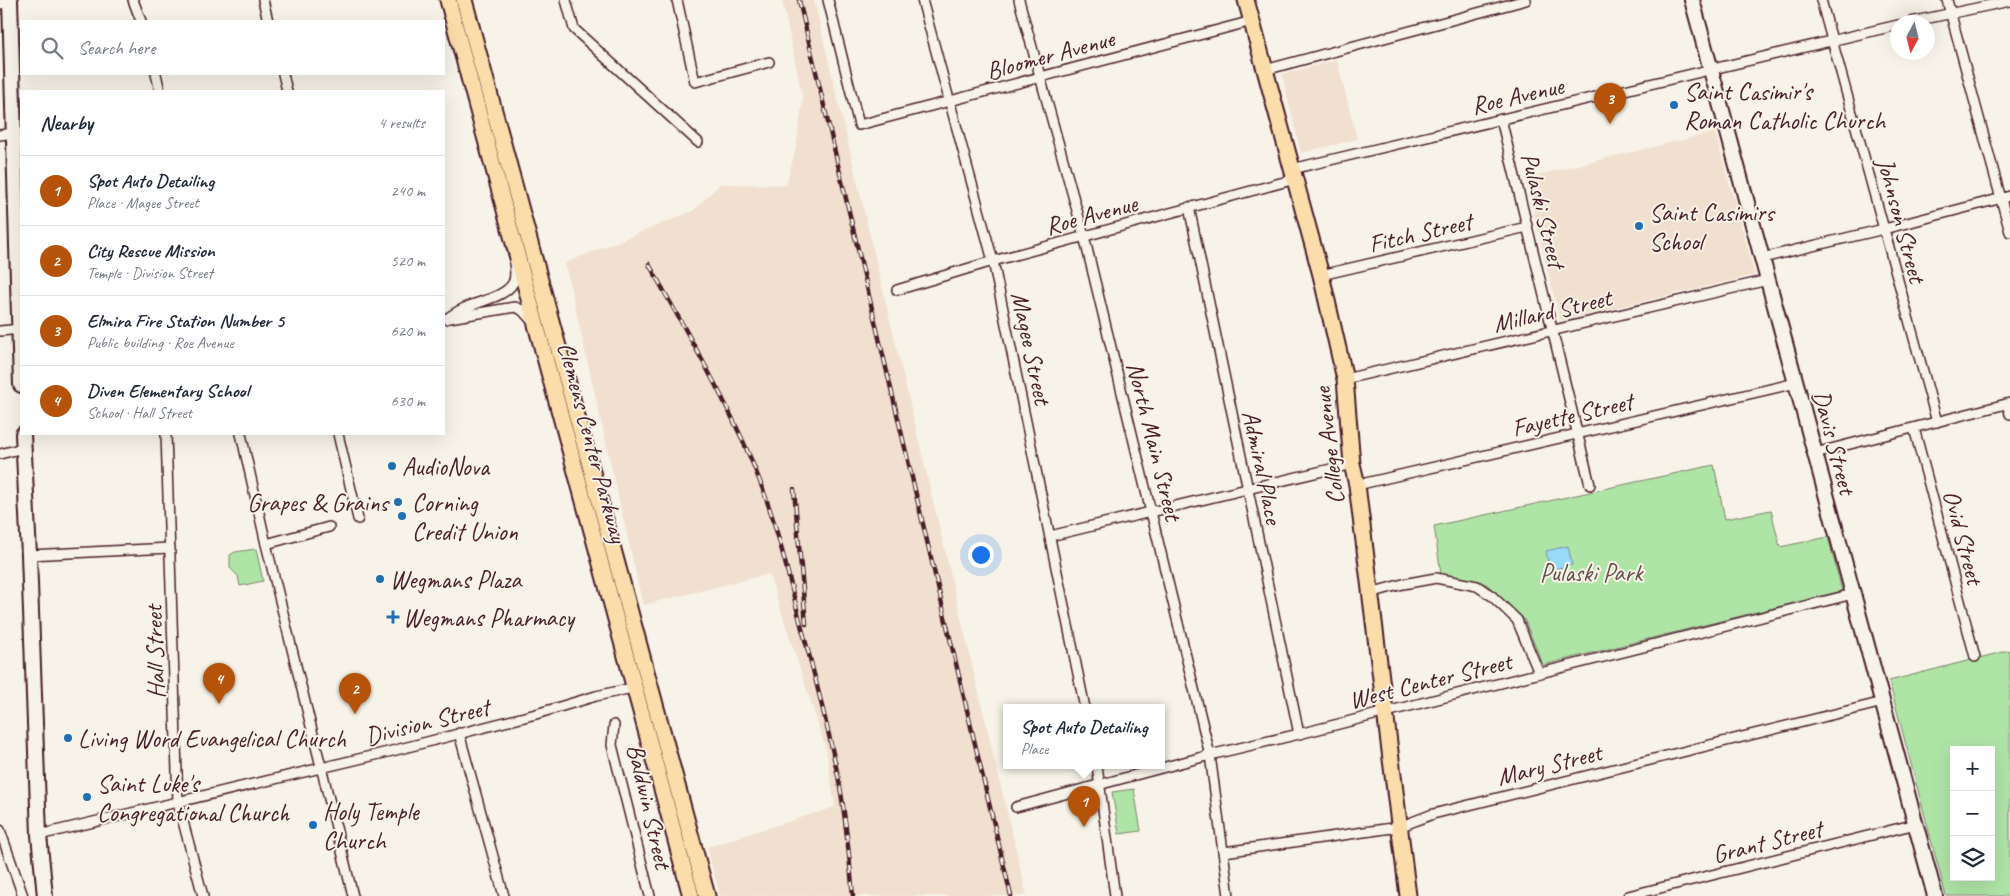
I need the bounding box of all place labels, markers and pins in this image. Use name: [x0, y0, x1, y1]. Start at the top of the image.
place label: Saint Casimir's Roman Catholic Church: [1684, 76, 1887, 137]
pin: 3: [1594, 83, 1626, 124]
marker: Saint Casimir's Roman Catholic Church: [1668, 99, 1680, 111]
place label: Saint Casimirs School: [1649, 197, 1776, 258]
marker: Saint Casimirs School: [1633, 220, 1645, 232]
place label: AudioNova: [402, 451, 491, 483]
marker: AudioNova: [386, 460, 398, 472]
place label: Grapes & Grains: [247, 487, 390, 519]
place label: Corning Credit Union: [412, 487, 519, 548]
marker: Grapes & Grains: [392, 496, 404, 508]
marker: Corning Credit Union: [396, 510, 408, 522]
place label: Wegmans Plaza: [390, 564, 523, 596]
marker: Wegmans Plaza: [374, 573, 386, 585]
place label: Wegmans Pharmacy: [403, 602, 576, 634]
marker: Wegmans Pharmacy: [387, 611, 399, 623]
pin: 4: [203, 663, 235, 704]
pin: 2: [339, 673, 371, 714]
place label: Living Word Evangelical Church: [78, 723, 346, 755]
marker: Living Word Evangelical Church: [62, 732, 74, 744]
place label: Saint Luke's Congregational Church: [97, 768, 291, 829]
pin: 1: [1068, 786, 1100, 827]
marker: Saint Luke's Congregational Church: [81, 791, 93, 803]
place label: Holy Temple Church: [323, 796, 420, 857]
marker: Holy Temple Church: [307, 819, 319, 831]

